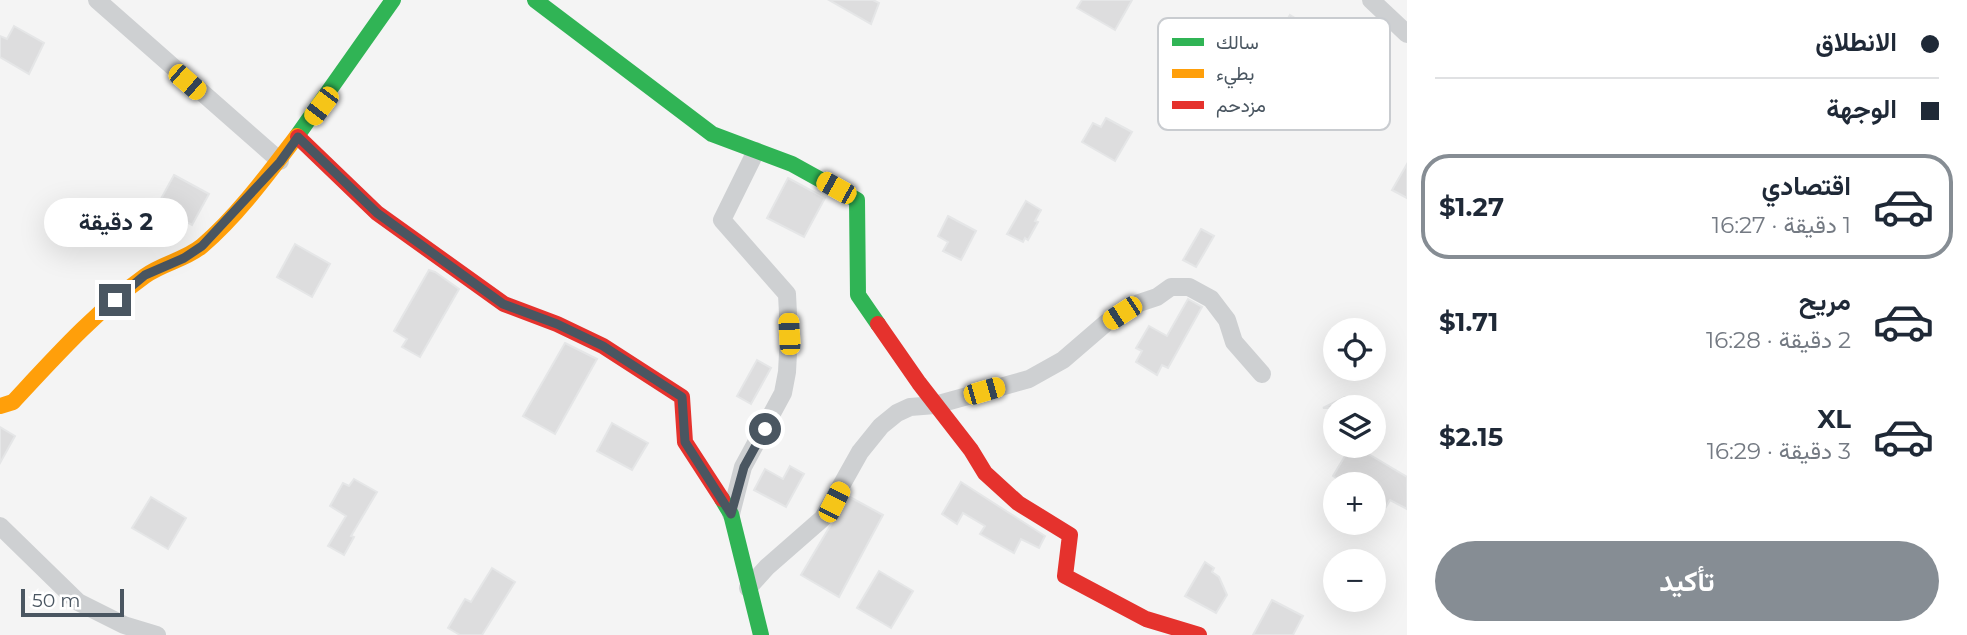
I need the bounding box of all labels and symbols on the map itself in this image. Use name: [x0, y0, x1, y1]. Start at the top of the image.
legend: [1158, 18, 1390, 130]
text: سالك: [1216, 31, 1259, 54]
car: [165, 60, 210, 104]
text: بطيء: [1216, 62, 1254, 89]
car: [300, 83, 343, 129]
text: مزدحم: [1216, 94, 1266, 118]
car: [813, 169, 860, 207]
callout: 2 دقيقة: [43, 198, 187, 247]
route end: [99, 284, 131, 316]
car: [1099, 293, 1146, 333]
car: [778, 312, 801, 356]
car: [961, 375, 1008, 407]
route start: [749, 413, 781, 445]
car: [816, 479, 853, 525]
scale bar: [21, 586, 124, 618]

